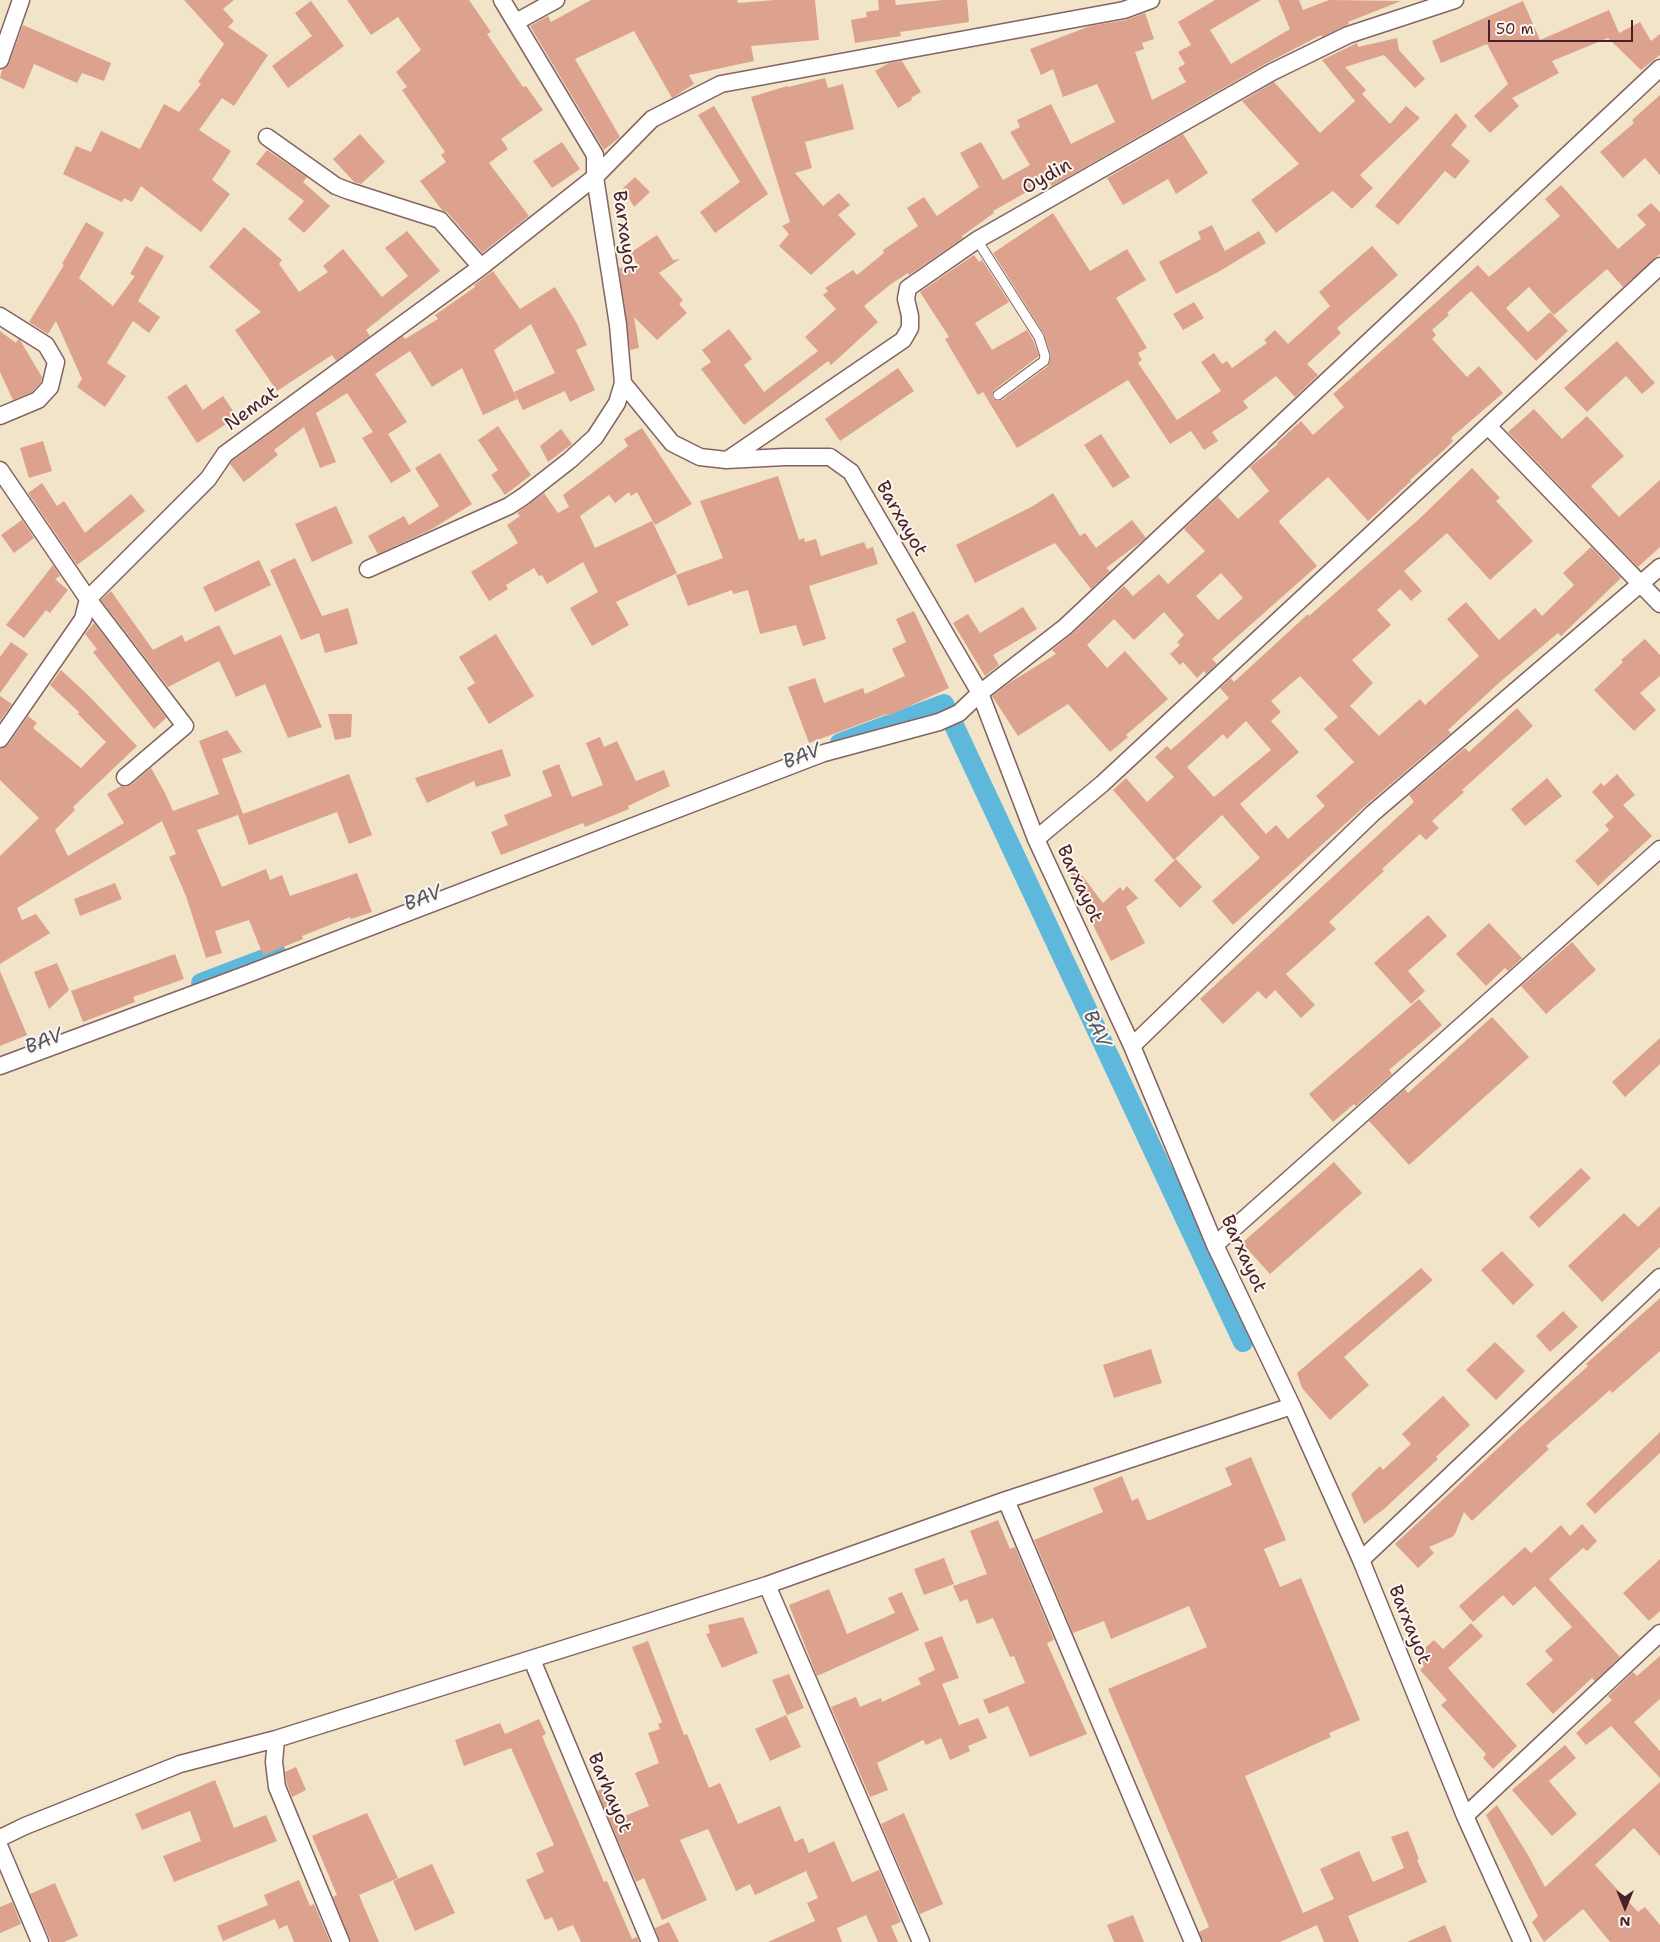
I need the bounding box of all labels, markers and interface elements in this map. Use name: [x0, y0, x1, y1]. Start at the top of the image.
scale bar: [1490, 10, 1635, 42]
text: 50 m: [1496, 19, 1534, 39]
street label: Oydin: [1018, 154, 1076, 200]
street label: Barxayot: [607, 189, 641, 275]
street label: Nemat: [221, 382, 283, 436]
street label: Barxayot: [870, 477, 932, 561]
water label: BAV: [780, 739, 824, 775]
street label: Barxayot: [1051, 841, 1107, 927]
water label: BAV: [401, 881, 445, 917]
water label: BAV: [1077, 1006, 1115, 1052]
water label: BAV: [22, 1024, 66, 1060]
street label: Barxayot: [1215, 1211, 1271, 1297]
street label: Barxayot: [1383, 1582, 1435, 1668]
street label: Barhayot: [582, 1750, 636, 1836]
north arrow: [1600, 1882, 1650, 1932]
text: N: [1619, 1913, 1631, 1931]

